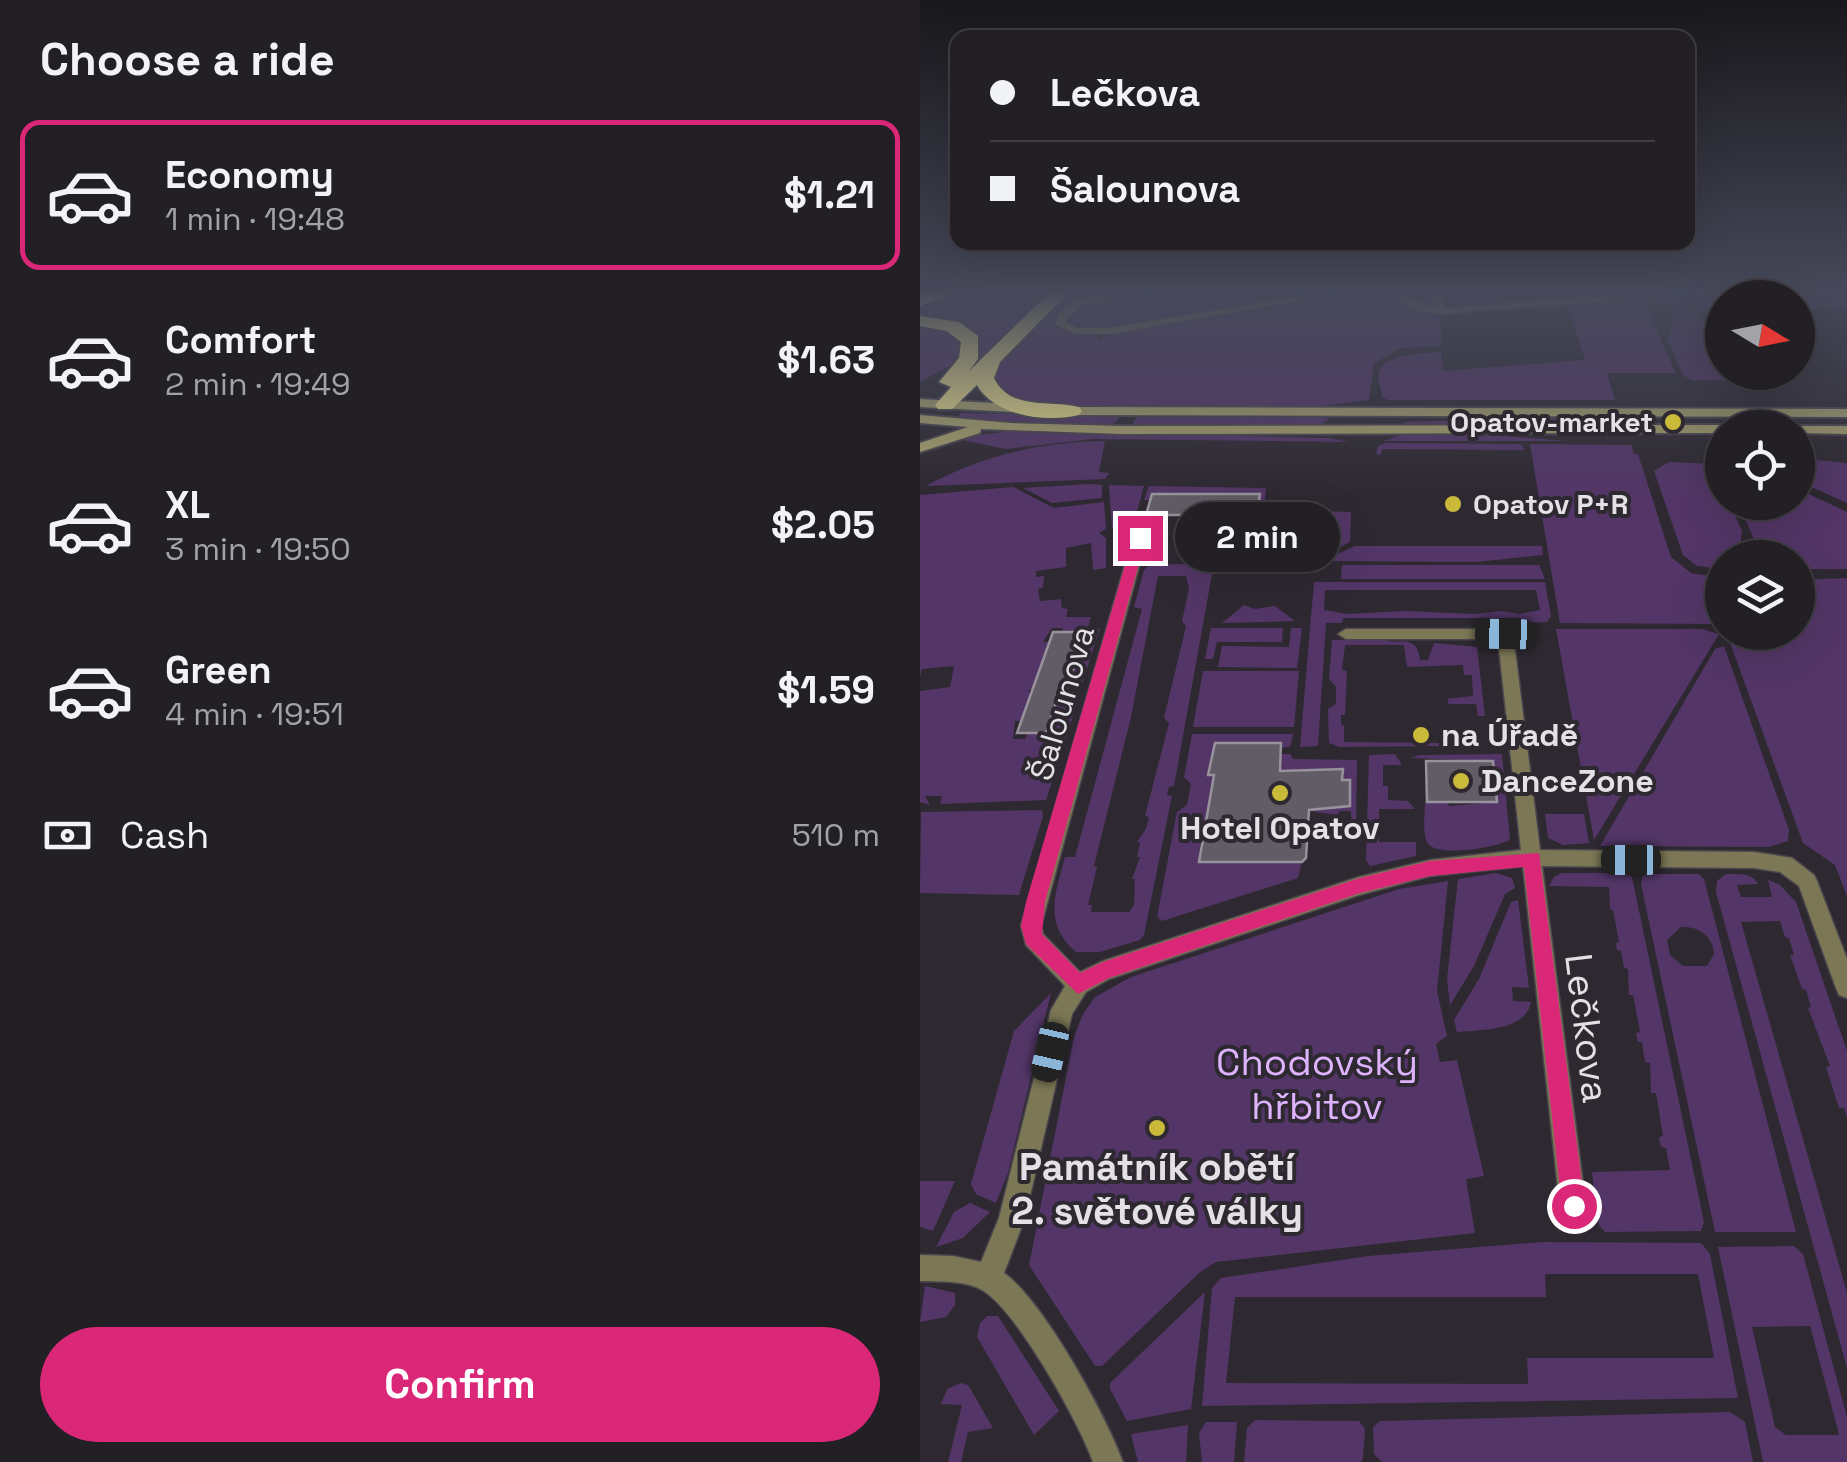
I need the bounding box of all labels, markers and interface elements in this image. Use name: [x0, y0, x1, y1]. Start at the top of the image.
text: Choose a ride: [40, 31, 335, 88]
text: Lečkova: [1050, 69, 1200, 117]
icon: car: [45, 150, 135, 240]
text: Economy: [165, 151, 334, 199]
text: Šalounova: [1050, 165, 1240, 213]
text: $1.21: [784, 171, 875, 219]
text: 1 min · 19:48: [165, 199, 345, 239]
north arrow: [1705, 280, 1815, 390]
map controls: [1705, 280, 1815, 650]
icon: car: [45, 315, 135, 405]
text: Comfort: [165, 316, 316, 364]
text: $1.63: [777, 336, 875, 384]
text: 2 min · 19:49: [165, 364, 351, 404]
place label: Opatov-market: [1450, 404, 1653, 440]
button: locate: [1705, 410, 1815, 520]
marker: Opatov-market: [1662, 411, 1684, 433]
icon: car: [45, 480, 135, 570]
text: XL: [165, 481, 210, 529]
place label: Opatov P+R: [1473, 486, 1628, 522]
marker: Opatov P+R: [1442, 493, 1464, 515]
text: $2.05: [771, 501, 875, 549]
callout: 2 min: [1175, 503, 1340, 573]
route end: [1118, 516, 1163, 561]
text: 2 min: [1216, 517, 1299, 557]
text: 3 min · 19:50: [165, 529, 351, 569]
button: layers: [1705, 540, 1815, 650]
car: [1475, 618, 1535, 650]
street label: Šalounova: [1021, 621, 1103, 785]
icon: car: [45, 645, 135, 735]
text: Green: [165, 646, 272, 694]
text: $1.59: [777, 666, 875, 714]
text: 4 min · 19:51: [165, 694, 344, 734]
place label: na Úřadě: [1441, 715, 1578, 755]
marker: na Úřadě: [1410, 724, 1432, 746]
place label: DanceZone: [1481, 761, 1654, 801]
marker: DanceZone: [1450, 770, 1472, 792]
marker: Hotel Opatov: [1269, 782, 1291, 804]
icon: cash: [40, 808, 95, 863]
place label: Hotel Opatov: [1180, 808, 1380, 848]
text: Cash: [120, 811, 209, 859]
text: 510 m: [792, 815, 880, 855]
car: [1601, 845, 1661, 875]
street label: Lečkova: [1554, 951, 1620, 1105]
car: [1029, 1019, 1071, 1085]
park label: Chodovský hřbitov: [1216, 1038, 1418, 1130]
marker: Památník obětí 2. světové války: [1146, 1117, 1168, 1139]
place label: Památník obětí 2. světové války: [1011, 1143, 1303, 1235]
route start: [1552, 1184, 1597, 1229]
button: Confirm: [40, 1327, 880, 1442]

